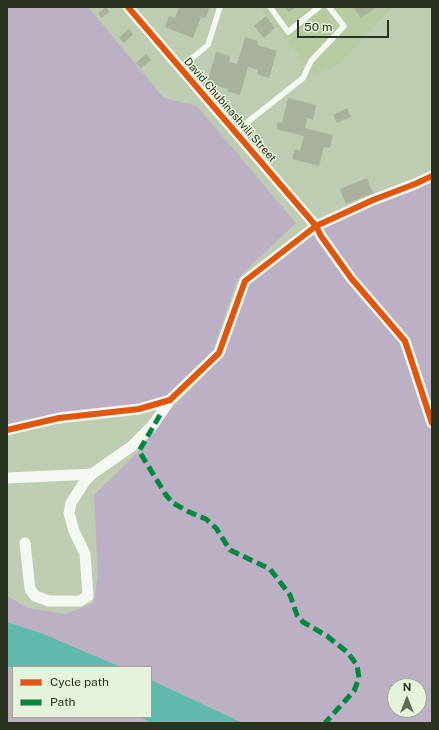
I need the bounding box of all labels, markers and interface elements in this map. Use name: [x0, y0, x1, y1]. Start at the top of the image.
scale bar: [299, 12, 391, 38]
text: 50 m: [304, 20, 332, 34]
street label: David Chubinashvili Street: [181, 55, 279, 165]
legend: [12, 666, 152, 718]
text: Cycle path: [50, 675, 109, 689]
north arrow: [387, 678, 427, 718]
text: N: [403, 681, 411, 693]
text: Path: [50, 695, 76, 709]

